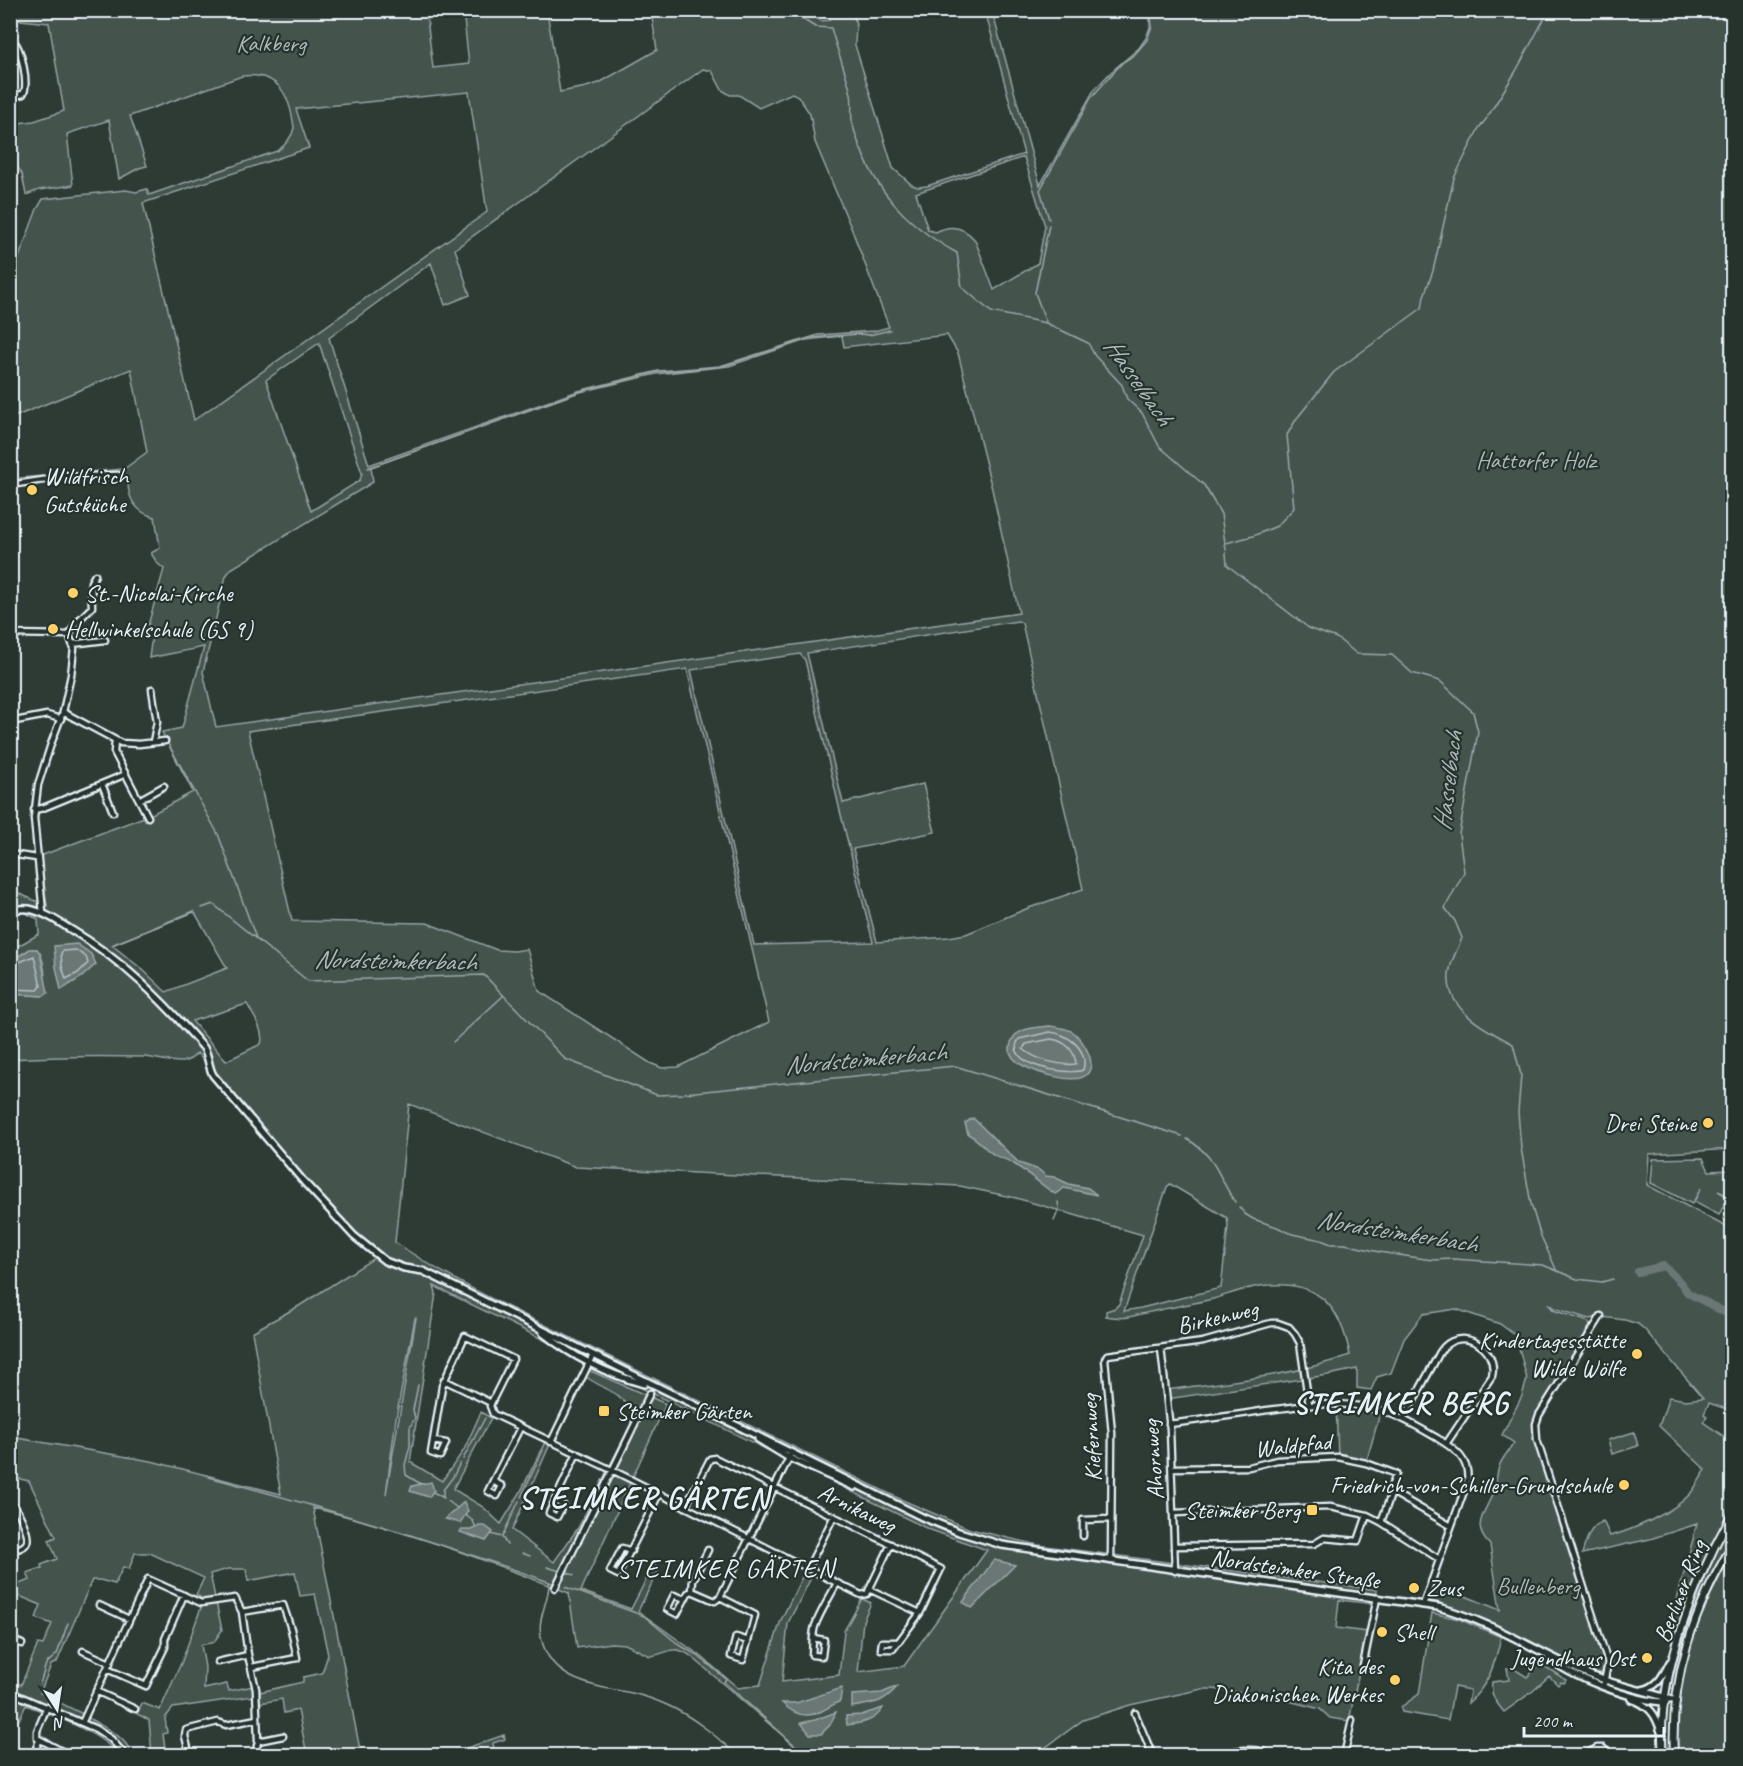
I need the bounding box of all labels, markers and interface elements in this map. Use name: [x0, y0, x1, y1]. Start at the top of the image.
park label: Kalkberg: [236, 28, 308, 58]
water label: Hasselbach: [1097, 331, 1182, 433]
park label: Hattorfer Holz: [1476, 445, 1598, 475]
place label: Wildfrisch Gutsküche: [44, 461, 130, 519]
marker: Wildfrisch Gutsküche: [25, 483, 39, 497]
place label: St.-Nicolai-Kirche: [85, 578, 235, 608]
marker: St.-Nicolai-Kirche: [66, 586, 80, 600]
place label: Hellwinkelschule (GS 9): [65, 614, 254, 644]
marker: Hellwinkelschule (GS 9): [46, 622, 60, 636]
water label: Hasselbach: [1425, 728, 1470, 832]
water label: Nordsteimkerbach: [314, 943, 478, 978]
water label: Nordsteimkerbach: [783, 1035, 949, 1082]
place label: Drei Steine: [1605, 1108, 1698, 1138]
marker: Drei Steine: [1701, 1116, 1715, 1130]
water label: Nordsteimkerbach: [1314, 1203, 1481, 1261]
street label: Birkenweg: [1174, 1293, 1263, 1341]
place label: Kindertagesstätte Wilde Wölfe: [1479, 1325, 1627, 1383]
marker: Kindertagesstätte Wilde Wölfe: [1630, 1347, 1644, 1361]
district label: STEIMKER BERG: [1293, 1384, 1512, 1422]
street label: Kiefernweg: [1074, 1391, 1108, 1482]
place label: Steimker Gärten: [616, 1396, 753, 1426]
marker: Steimker Gärten: [597, 1404, 611, 1418]
street label: Ahornweg: [1135, 1417, 1171, 1501]
street label: Waldpfad: [1253, 1426, 1336, 1464]
place label: Friedrich-von-Schiller-Grundschule: [1330, 1470, 1614, 1500]
street label: Arnikaweg: [813, 1476, 903, 1541]
marker: Friedrich-von-Schiller-Grundschule: [1617, 1478, 1631, 1492]
district label: STEIMKER GÄRTEN: [519, 1479, 773, 1517]
place label: Steimker Berg: [1184, 1495, 1301, 1525]
marker: Steimker Berg: [1305, 1503, 1319, 1517]
street label: Berliner Ring: [1647, 1534, 1714, 1646]
street label: Nordsteimker Straße: [1209, 1542, 1384, 1596]
district label: STEIMKER GÄRTEN: [617, 1552, 838, 1585]
park label: Bullenberg: [1496, 1571, 1581, 1601]
place label: Zeus: [1426, 1573, 1465, 1603]
marker: Zeus: [1407, 1581, 1421, 1595]
place label: Shell: [1394, 1617, 1437, 1647]
marker: Shell: [1375, 1625, 1389, 1639]
place label: Jugendhaus Ost: [1510, 1643, 1637, 1673]
place label: Kita des Diakonischen Werkes: [1212, 1651, 1385, 1709]
marker: Jugendhaus Ost: [1640, 1651, 1654, 1665]
marker: Kita des Diakonischen Werkes: [1388, 1673, 1402, 1687]
north arrow: [27, 1679, 87, 1739]
scale bar: [1524, 1700, 1664, 1738]
text: 200 m: [1533, 1710, 1574, 1732]
text: N: [50, 1712, 67, 1734]

